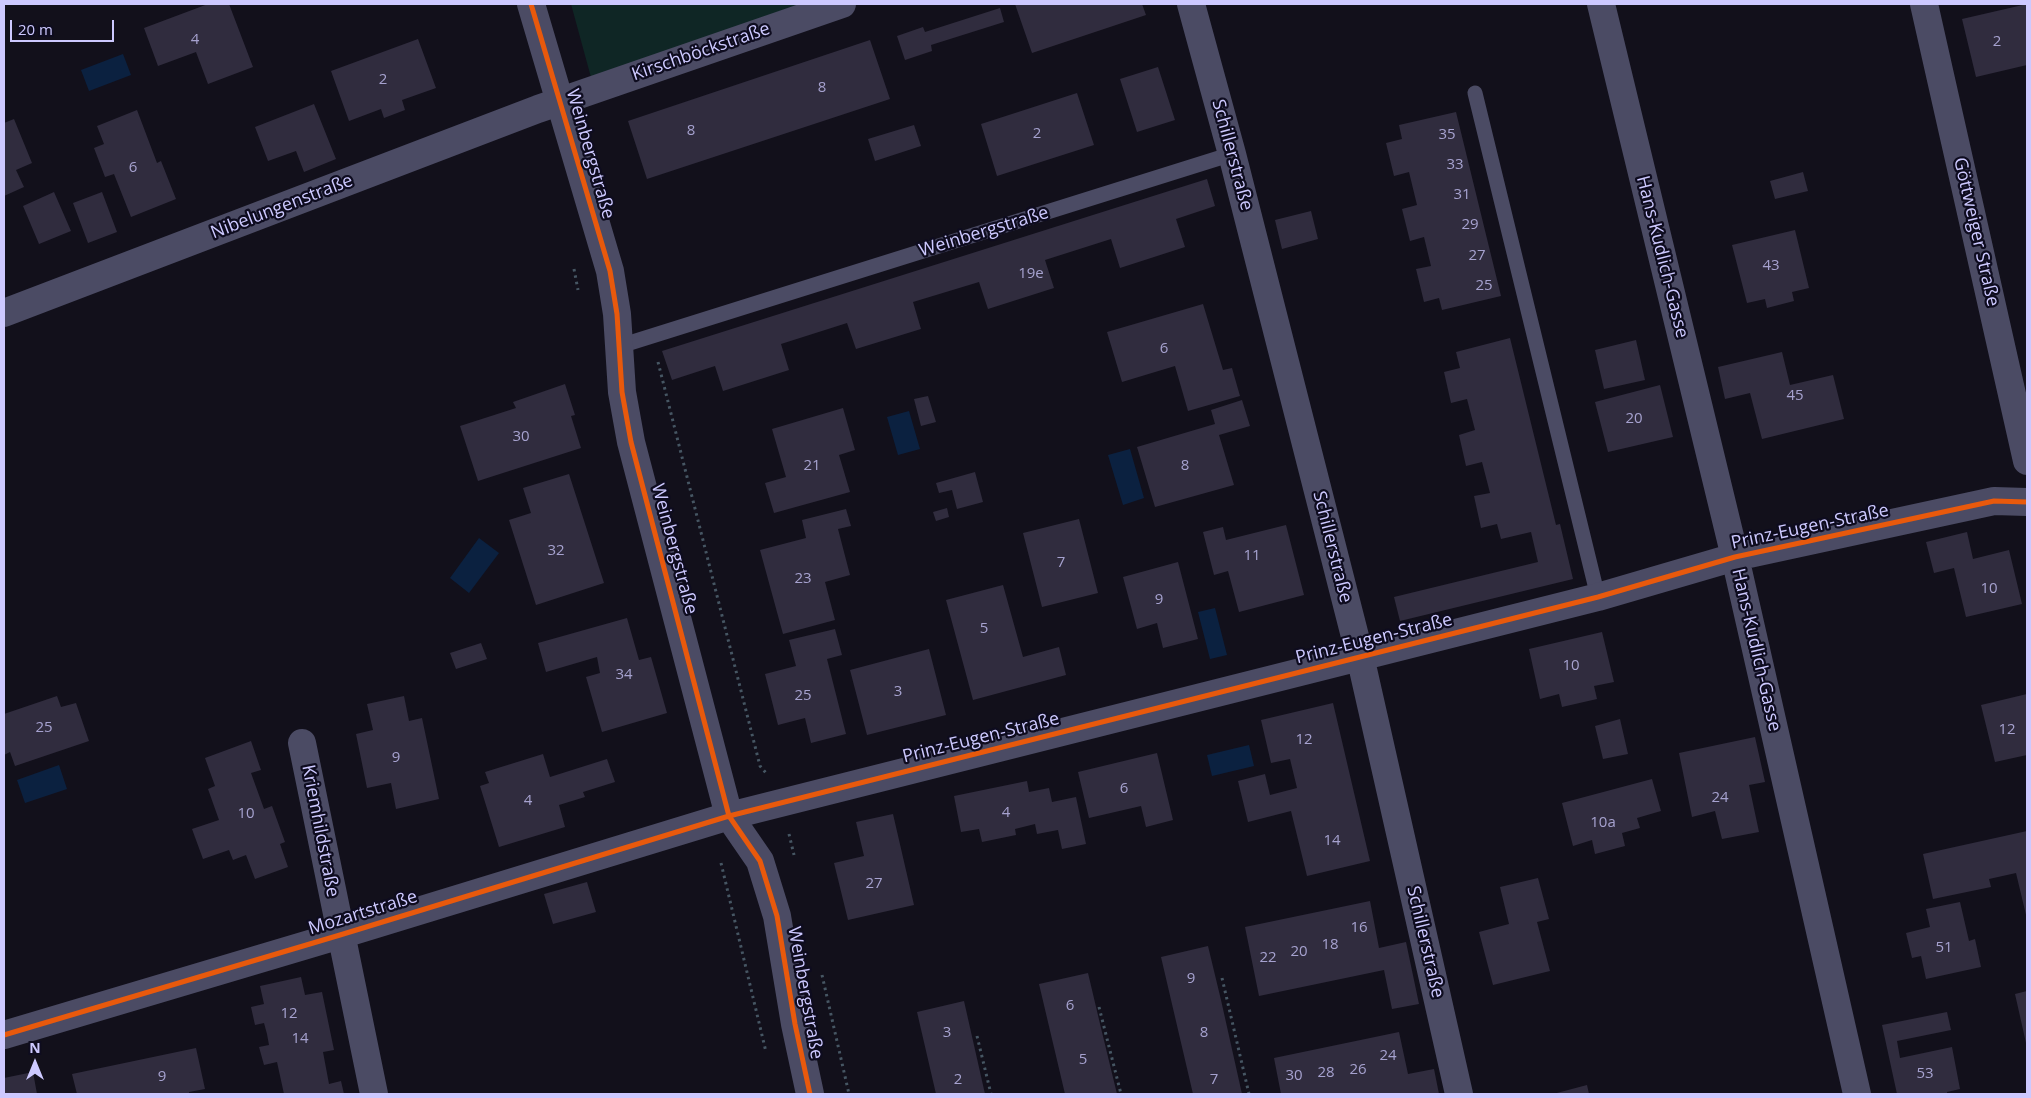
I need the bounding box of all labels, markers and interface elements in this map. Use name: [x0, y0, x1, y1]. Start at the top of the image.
scale bar: [12, 10, 116, 42]
street label: Kirschböckstraße: [629, 18, 773, 86]
text: 20 m: [18, 19, 53, 39]
house number: 4: [191, 31, 199, 49]
house number: 2: [1993, 33, 2001, 51]
house number: 2: [379, 71, 387, 89]
house number: 8: [818, 79, 826, 97]
street label: Weinbergstraße: [561, 87, 619, 221]
street label: Schillerstraße: [1207, 97, 1257, 213]
house number: 8: [687, 122, 695, 140]
house number: 2: [1033, 125, 1041, 143]
house number: 35: [1438, 126, 1456, 144]
street label: Göttweiger Straße: [1948, 155, 2004, 309]
house number: 33: [1446, 156, 1464, 174]
house number: 6: [129, 159, 137, 177]
street label: Nibelungenstraße: [208, 170, 356, 244]
street label: Hans-Kudlich-Gasse: [1631, 174, 1693, 340]
house number: 31: [1453, 186, 1471, 204]
street label: Weinbergstraße: [917, 202, 1051, 262]
house number: 29: [1461, 216, 1479, 234]
house number: 27: [1468, 247, 1486, 265]
house number: 43: [1762, 257, 1780, 275]
house number: 19e: [1018, 265, 1044, 283]
house number: 25: [1475, 277, 1493, 295]
house number: 6: [1160, 340, 1168, 358]
house number: 45: [1786, 387, 1804, 405]
house number: 20: [1625, 410, 1643, 428]
house number: 30: [512, 428, 530, 446]
house number: 21: [803, 457, 821, 475]
house number: 8: [1181, 457, 1189, 475]
street label: Weinbergstraße: [646, 481, 702, 617]
street label: Schillerstraße: [1308, 489, 1356, 605]
street label: Prinz-Eugen-Straße: [1729, 500, 1891, 554]
house number: 32: [547, 542, 565, 560]
house number: 11: [1243, 547, 1261, 565]
house number: 7: [1057, 554, 1065, 572]
street label: Hans-Kudlich-Gasse: [1727, 566, 1785, 734]
house number: 23: [794, 570, 812, 588]
house number: 10: [1980, 580, 1998, 598]
house number: 9: [1155, 591, 1163, 609]
street label: Prinz-Eugen-Straße: [1293, 609, 1455, 669]
house number: 5: [980, 620, 988, 638]
house number: 10: [1562, 657, 1580, 675]
house number: 34: [615, 666, 633, 684]
house number: 3: [894, 683, 902, 701]
house number: 25: [794, 687, 812, 705]
street label: Prinz-Eugen-Straße: [900, 708, 1062, 768]
house number: 25: [35, 719, 53, 737]
house number: 12: [1998, 721, 2016, 739]
house number: 12: [1295, 731, 1313, 749]
house number: 9: [392, 749, 400, 767]
street label: Kriemhildstraße: [297, 763, 343, 899]
house number: 6: [1120, 780, 1128, 798]
house number: 24: [1711, 789, 1729, 807]
house number: 4: [524, 792, 532, 810]
house number: 4: [1002, 804, 1010, 822]
house number: 10: [237, 805, 255, 823]
house number: 10a: [1590, 814, 1616, 832]
house number: 14: [1323, 832, 1341, 850]
house number: 27: [865, 875, 883, 893]
street label: Schillerstraße: [1402, 884, 1448, 1000]
street label: Mozartstraße: [306, 886, 420, 940]
house number: 16: [1350, 919, 1368, 937]
street label: Weinbergstraße: [783, 925, 827, 1061]
house number: 18: [1321, 936, 1339, 954]
house number: 51: [1935, 939, 1953, 957]
house number: 20: [1290, 943, 1308, 961]
house number: 22: [1259, 949, 1277, 967]
house number: 9: [1187, 970, 1195, 988]
house number: 6: [1066, 997, 1074, 1015]
house number: 12: [280, 1005, 298, 1023]
house number: 3: [943, 1024, 951, 1042]
house number: 8: [1200, 1024, 1208, 1042]
house number: 14: [291, 1030, 309, 1048]
north arrow: [10, 1038, 60, 1088]
text: N: [29, 1038, 41, 1057]
house number: 24: [1379, 1047, 1397, 1065]
house number: 5: [1079, 1051, 1087, 1069]
house number: 26: [1349, 1061, 1367, 1079]
house number: 28: [1317, 1064, 1335, 1082]
house number: 53: [1916, 1065, 1934, 1083]
house number: 30: [1285, 1067, 1303, 1085]
house number: 9: [158, 1068, 166, 1086]
house number: 2: [954, 1071, 962, 1089]
house number: 7: [1210, 1071, 1218, 1089]

